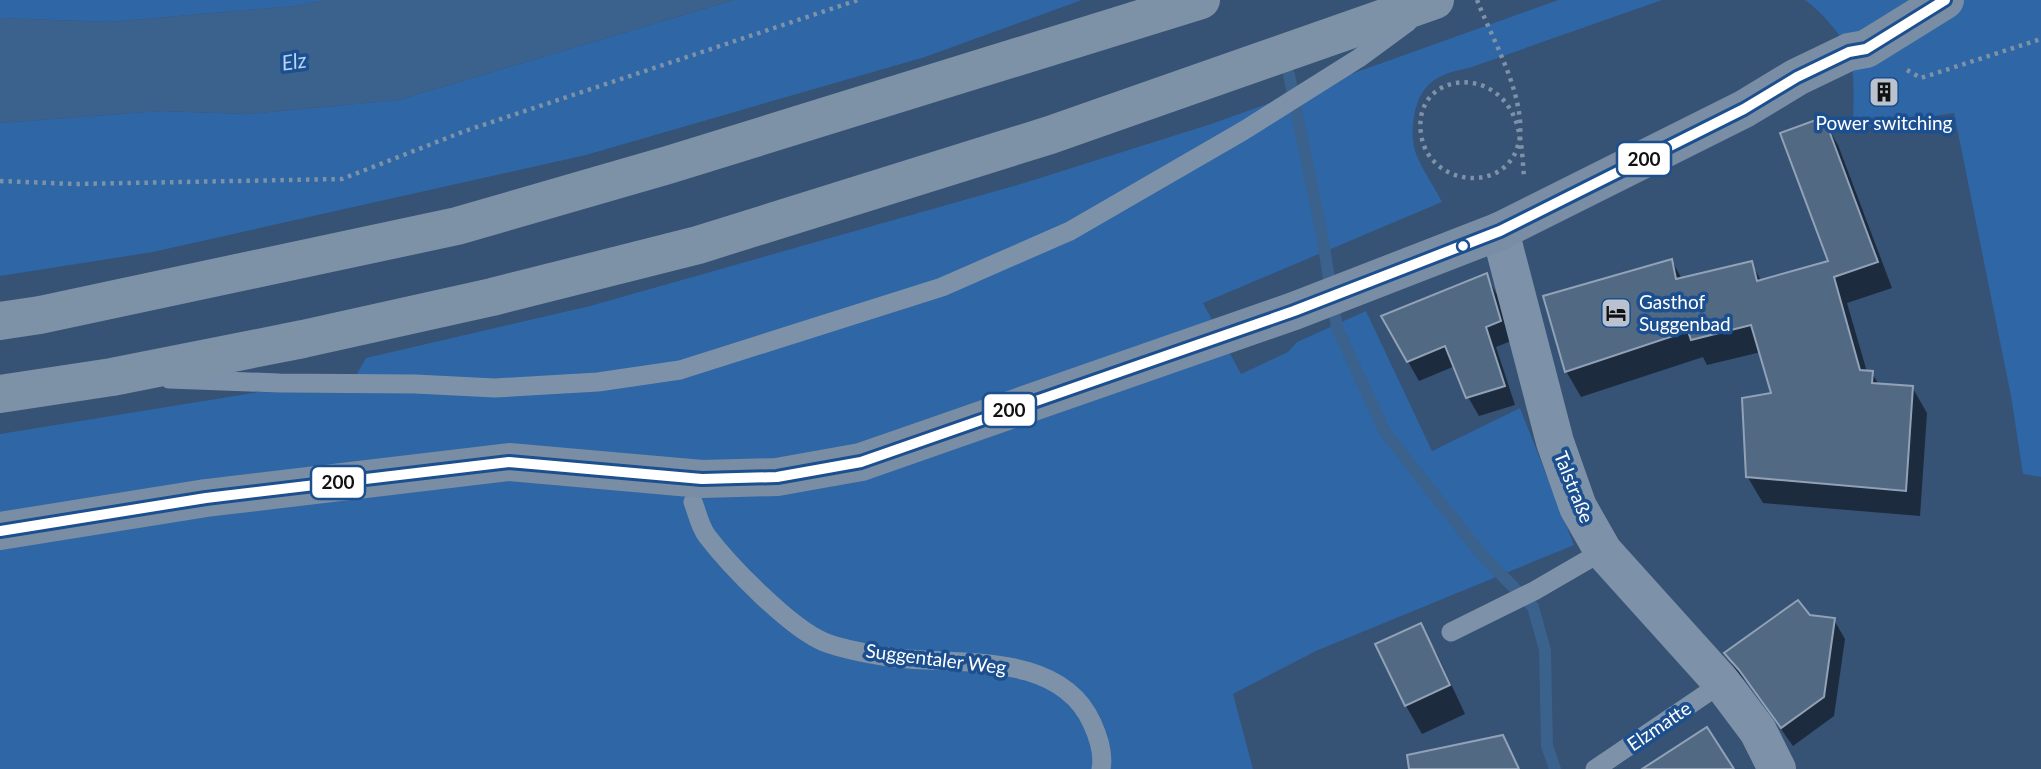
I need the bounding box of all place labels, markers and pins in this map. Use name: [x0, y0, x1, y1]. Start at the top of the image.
building icon: Power switching: [1867, 75, 1901, 109]
place label: Power switching: [1816, 111, 1953, 134]
unlabelled marker: [1456, 239, 1470, 253]
place label: Gasthof Suggenbad: [1639, 290, 1731, 335]
hotel icon: Gasthof Suggenbad: [1599, 296, 1633, 330]

